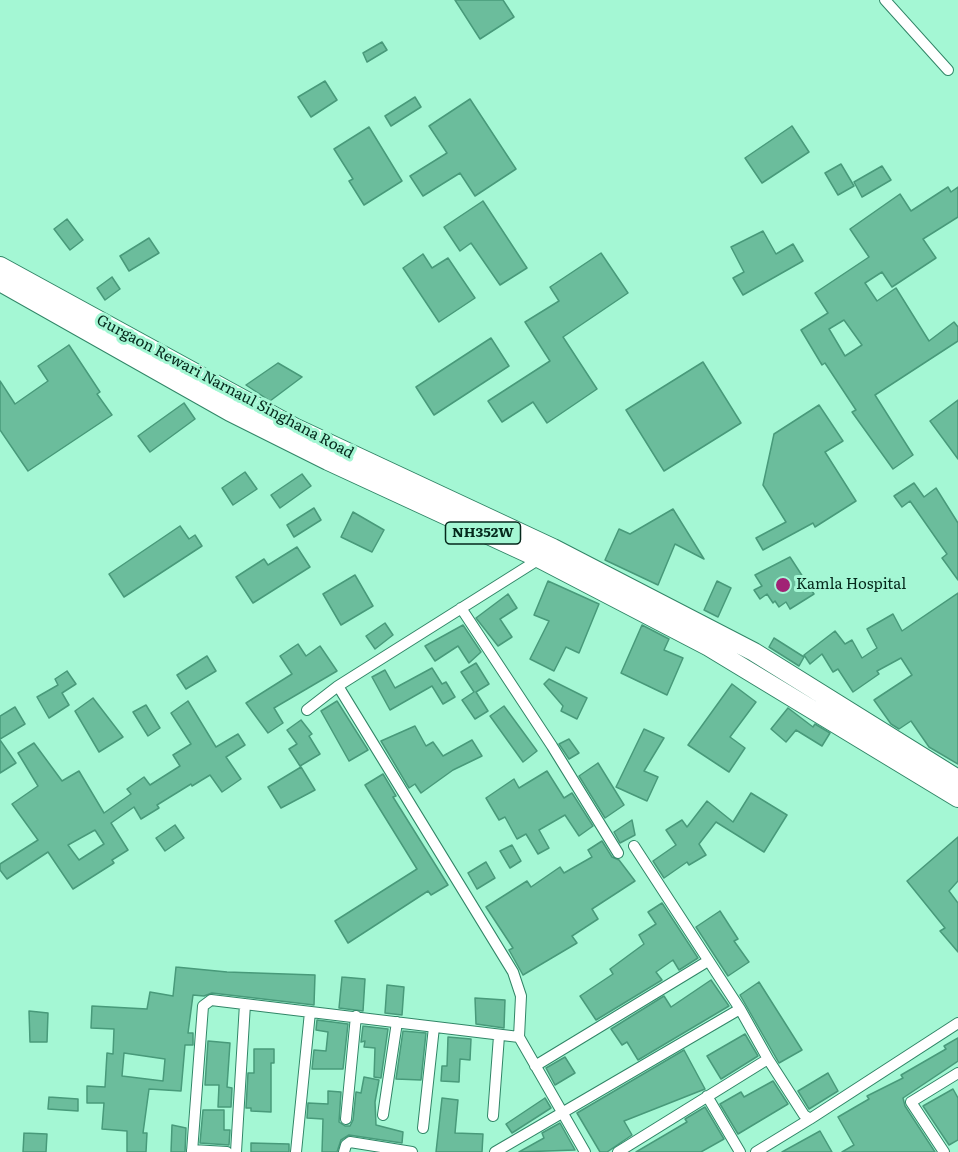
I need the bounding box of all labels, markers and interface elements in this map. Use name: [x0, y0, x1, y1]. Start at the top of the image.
street label: Gurgaon Rewari Narnaul Singhana Road: [93, 311, 357, 463]
road number: NH352W: [446, 522, 520, 544]
marker: Kamla Hospital: [774, 576, 792, 594]
place label: Kamla Hospital: [796, 576, 906, 594]

